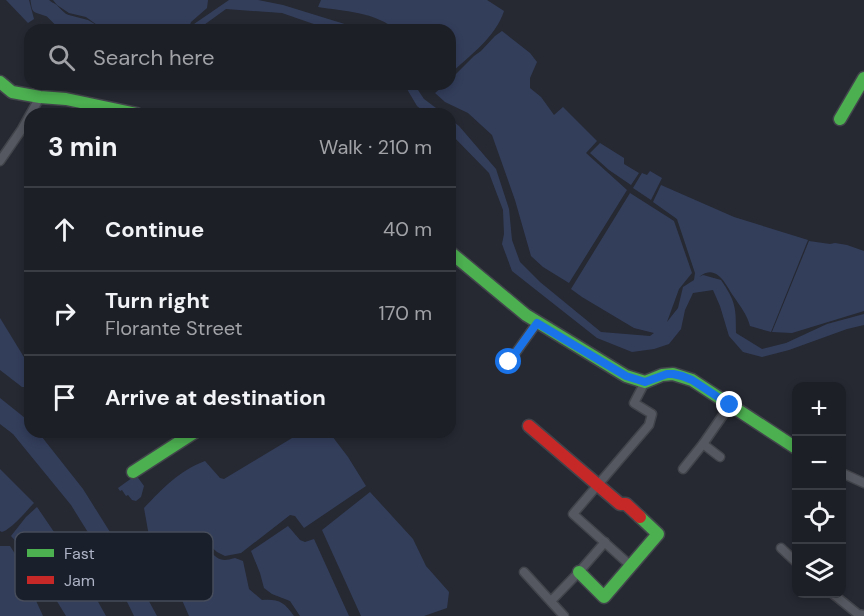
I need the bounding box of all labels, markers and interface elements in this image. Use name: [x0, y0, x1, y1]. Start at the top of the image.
search box: [24, 24, 456, 90]
icon: search: [45, 41, 78, 74]
text: Search here: [93, 43, 214, 72]
text: 3 min: [48, 130, 117, 164]
text: Walk · 210 m: [319, 134, 432, 160]
icon: ahead: [48, 213, 81, 246]
text: Continue: [105, 215, 204, 244]
text: 40 m: [383, 216, 432, 242]
text: Turn right: [105, 286, 210, 315]
icon: right: [48, 297, 81, 330]
text: 170 m: [379, 300, 432, 326]
text: Florante Street: [105, 315, 243, 341]
route start: [495, 348, 521, 374]
icon: arrive: [48, 381, 81, 414]
map controls: [792, 382, 846, 598]
button: +: [792, 382, 846, 436]
text: Arrive at destination: [105, 383, 326, 412]
route end: [716, 391, 742, 417]
button: −: [792, 436, 846, 490]
button: locate: [792, 490, 846, 544]
legend: [15, 532, 213, 601]
text: Fast: [64, 543, 95, 564]
button: layers: [792, 544, 846, 598]
text: Jam: [64, 570, 95, 591]

